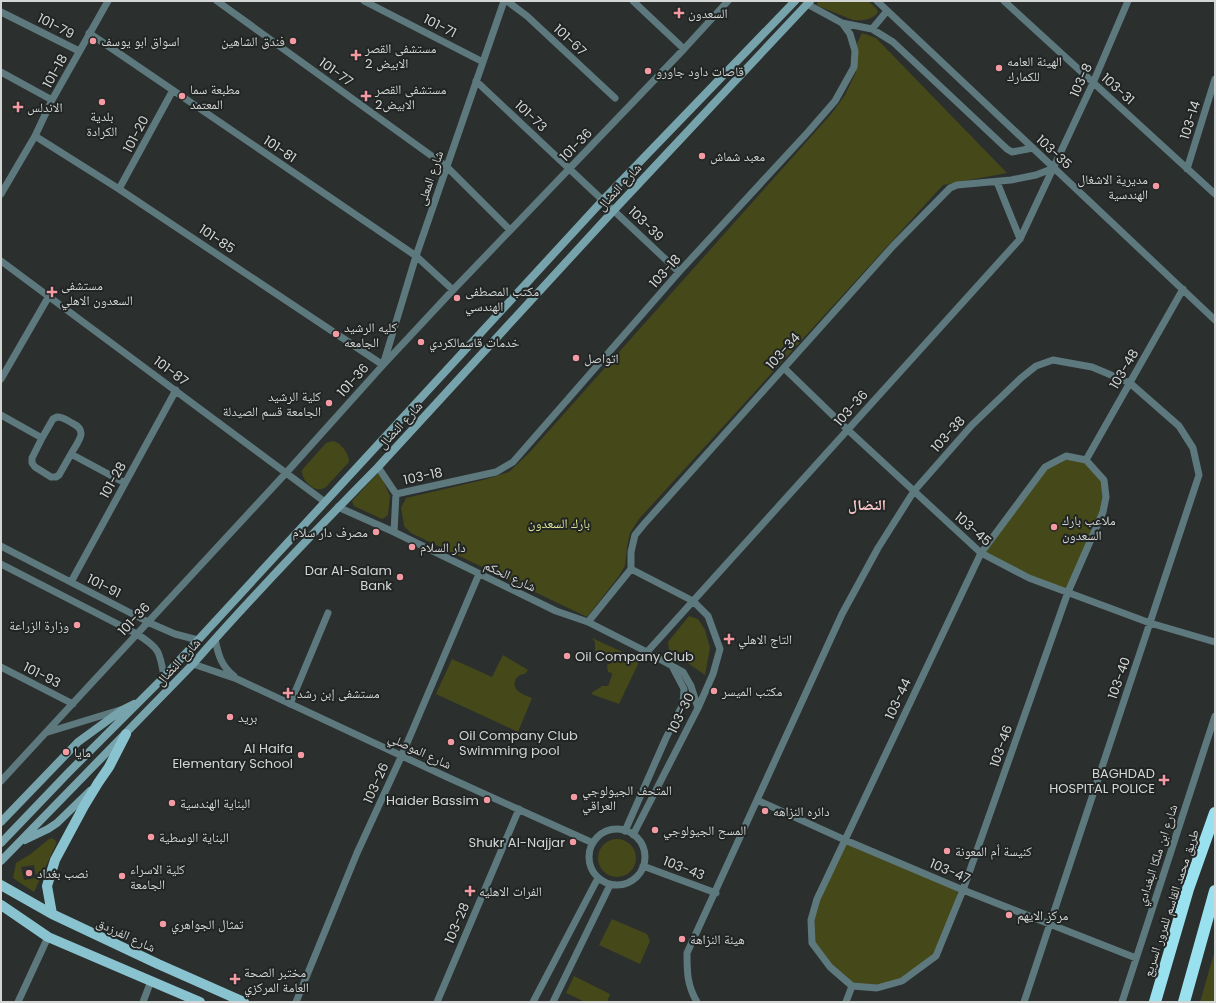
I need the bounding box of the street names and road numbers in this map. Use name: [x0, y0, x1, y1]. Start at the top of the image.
street label: 101-79: [34, 9, 78, 43]
street label: 101-71: [420, 10, 460, 42]
street label: 101-67: [549, 20, 591, 60]
street label: 101-18: [38, 51, 72, 91]
street label: 101-77: [315, 53, 357, 91]
street label: 103-8: [1065, 60, 1097, 100]
street label: 103-31: [1097, 69, 1139, 109]
street label: 101-73: [510, 96, 552, 136]
street label: 103-14: [1175, 98, 1205, 142]
street label: 101-20: [118, 112, 154, 156]
street label: 101-36: [555, 124, 597, 166]
street label: 103-35: [1032, 130, 1076, 174]
street label: 101-81: [260, 131, 300, 167]
street label: شارع المعلى: [412, 148, 448, 208]
street label: شارع النضال: [592, 159, 646, 215]
street label: 103-39: [624, 202, 668, 246]
street label: 101-85: [195, 220, 239, 258]
street label: 103-18: [645, 250, 685, 292]
street label: 103-34: [762, 329, 804, 373]
street label: 103-48: [1105, 345, 1143, 393]
street label: 101-87: [150, 352, 192, 390]
street label: 101-36: [333, 359, 373, 401]
street label: 103-36: [830, 386, 872, 430]
street label: شارع النضال: [373, 397, 427, 453]
street label: 103-38: [927, 412, 969, 456]
street label: 101-28: [95, 458, 131, 502]
street label: 103-18: [402, 463, 444, 489]
street label: 103-45: [950, 508, 996, 550]
street label: شارع الحكم: [481, 556, 539, 596]
street label: 101-91: [84, 569, 124, 603]
street label: 101-36: [114, 598, 154, 640]
street label: شارع النضال: [151, 634, 205, 690]
street label: 103-40: [1103, 654, 1135, 702]
street label: 101-93: [20, 658, 64, 692]
street label: 103-44: [880, 675, 916, 723]
street label: 103-30: [663, 690, 699, 736]
street label: 103-46: [985, 722, 1017, 770]
street label: شارع الموصلي: [385, 728, 455, 775]
street label: 103-26: [359, 760, 393, 806]
street label: شارع ابن ملكا البغدادي: [1132, 802, 1184, 908]
street label: طريق محمد القاسم للمرور السريع: [1138, 827, 1204, 979]
street label: 103-43: [661, 851, 707, 885]
street label: 103-47: [927, 854, 973, 888]
street label: 103-28: [440, 900, 474, 946]
street label: شارع الفرزدق: [93, 913, 159, 957]

